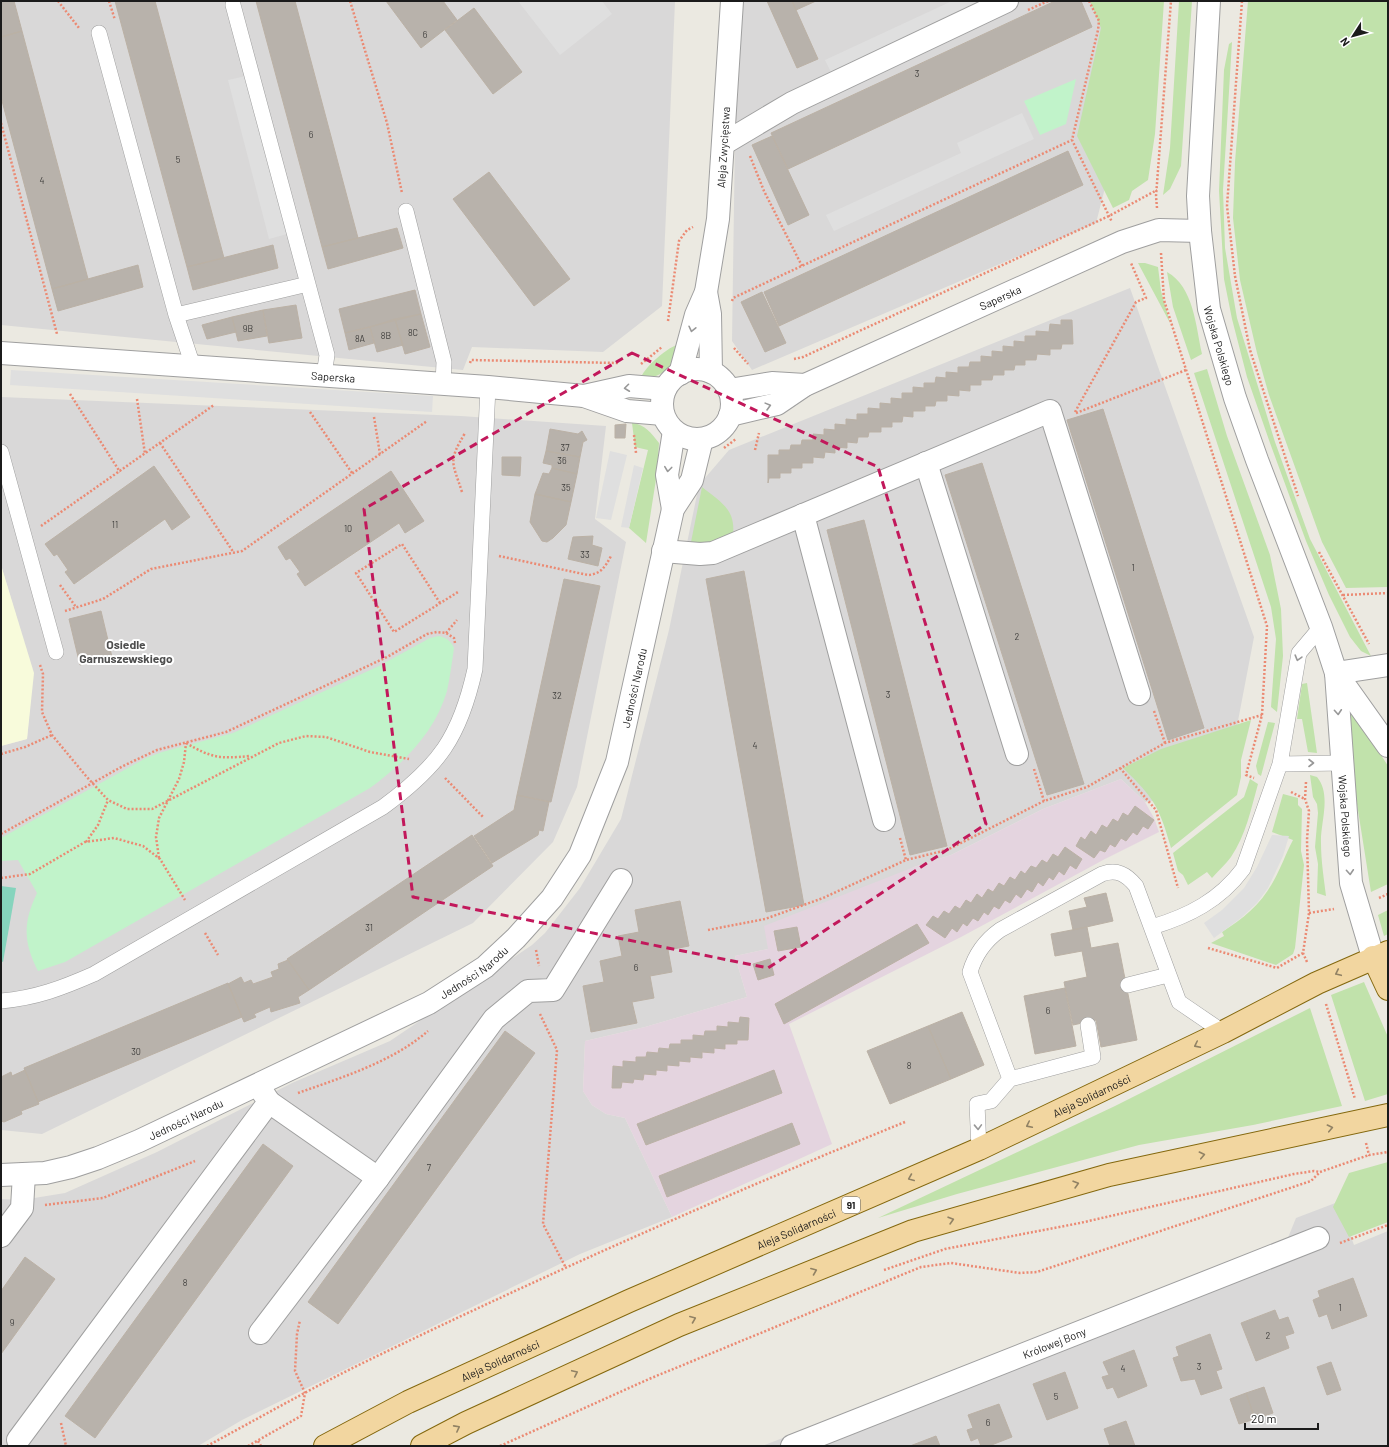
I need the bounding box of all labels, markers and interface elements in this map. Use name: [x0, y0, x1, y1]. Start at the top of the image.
north arrow: [1333, 16, 1373, 56]
house number: 6: [423, 29, 428, 40]
text: N: [1337, 35, 1352, 49]
house number: 3: [915, 68, 920, 79]
street label: Aleja Zwycięstwa: [714, 106, 732, 188]
house number: 6: [309, 129, 314, 140]
house number: 5: [176, 154, 181, 165]
house number: 4: [40, 175, 45, 186]
street label: Saperska: [977, 282, 1023, 312]
street label: Wojska Polskiego: [1202, 304, 1238, 387]
house number: 9B: [243, 323, 253, 334]
one-way arrow: [689, 326, 697, 332]
house number: 8C: [408, 327, 418, 338]
house number: 8B: [381, 330, 391, 341]
house number: 8A: [355, 333, 366, 344]
street label: Saperska: [311, 368, 356, 384]
one-way arrow: [624, 383, 630, 392]
one-way arrow: [764, 402, 771, 411]
house number: 37: [561, 442, 570, 453]
house number: 36: [557, 455, 567, 466]
one-way arrow: [664, 466, 673, 473]
house number: 35: [561, 482, 571, 493]
house number: 11: [112, 519, 118, 530]
house number: 10: [344, 523, 352, 534]
house number: 33: [580, 549, 590, 560]
house number: 1: [1131, 562, 1135, 573]
house number: 2: [1015, 631, 1020, 642]
district label: Osiedle Garnuszewskiego: [79, 637, 173, 665]
street label: Jedności Narodu: [618, 647, 649, 729]
one-way arrow: [1295, 654, 1303, 661]
house number: 3: [886, 689, 891, 700]
house number: 32: [552, 690, 562, 701]
one-way arrow: [1334, 709, 1343, 715]
house number: 4: [753, 740, 758, 751]
one-way arrow: [1308, 759, 1314, 767]
street label: Wojska Polskiego: [1337, 774, 1356, 858]
one-way arrow: [1346, 869, 1355, 875]
house number: 31: [365, 922, 373, 933]
street label: Jedności Narodu: [437, 943, 510, 1001]
house number: 6: [634, 962, 639, 973]
one-way arrow: [1335, 968, 1343, 976]
house number: 6: [1046, 1005, 1051, 1016]
one-way arrow: [1194, 1040, 1202, 1048]
house number: 30: [131, 1046, 141, 1057]
house number: 8: [907, 1060, 912, 1071]
street label: Aleja Solidarności: [1050, 1071, 1132, 1119]
street label: Jedności Narodu: [146, 1096, 225, 1142]
one-way arrow: [1026, 1120, 1034, 1128]
one-way arrow: [974, 1124, 982, 1130]
one-way arrow: [1326, 1125, 1333, 1133]
one-way arrow: [1199, 1152, 1206, 1160]
house number: 7: [427, 1162, 432, 1173]
one-way arrow: [908, 1174, 915, 1182]
one-way arrow: [1072, 1180, 1079, 1189]
road number: 91: [842, 1197, 860, 1213]
street label: Aleja Solidarności: [755, 1206, 838, 1251]
one-way arrow: [947, 1216, 954, 1225]
one-way arrow: [810, 1267, 817, 1275]
house number: 8: [183, 1277, 188, 1288]
house number: 1: [1338, 1302, 1342, 1313]
one-way arrow: [690, 1316, 697, 1324]
house number: 9: [10, 1317, 15, 1328]
street label: Królowej Bony: [1021, 1324, 1088, 1361]
house number: 2: [1266, 1330, 1271, 1341]
street label: Aleja Solidarności: [459, 1336, 541, 1384]
house number: 3: [1197, 1361, 1202, 1372]
house number: 4: [1121, 1363, 1126, 1374]
one-way arrow: [570, 1370, 578, 1378]
house number: 5: [1054, 1391, 1059, 1402]
scale bar: [1245, 1405, 1318, 1431]
text: 20 m: [1251, 1411, 1277, 1425]
house number: 6: [986, 1417, 991, 1428]
one-way arrow: [453, 1425, 460, 1433]

